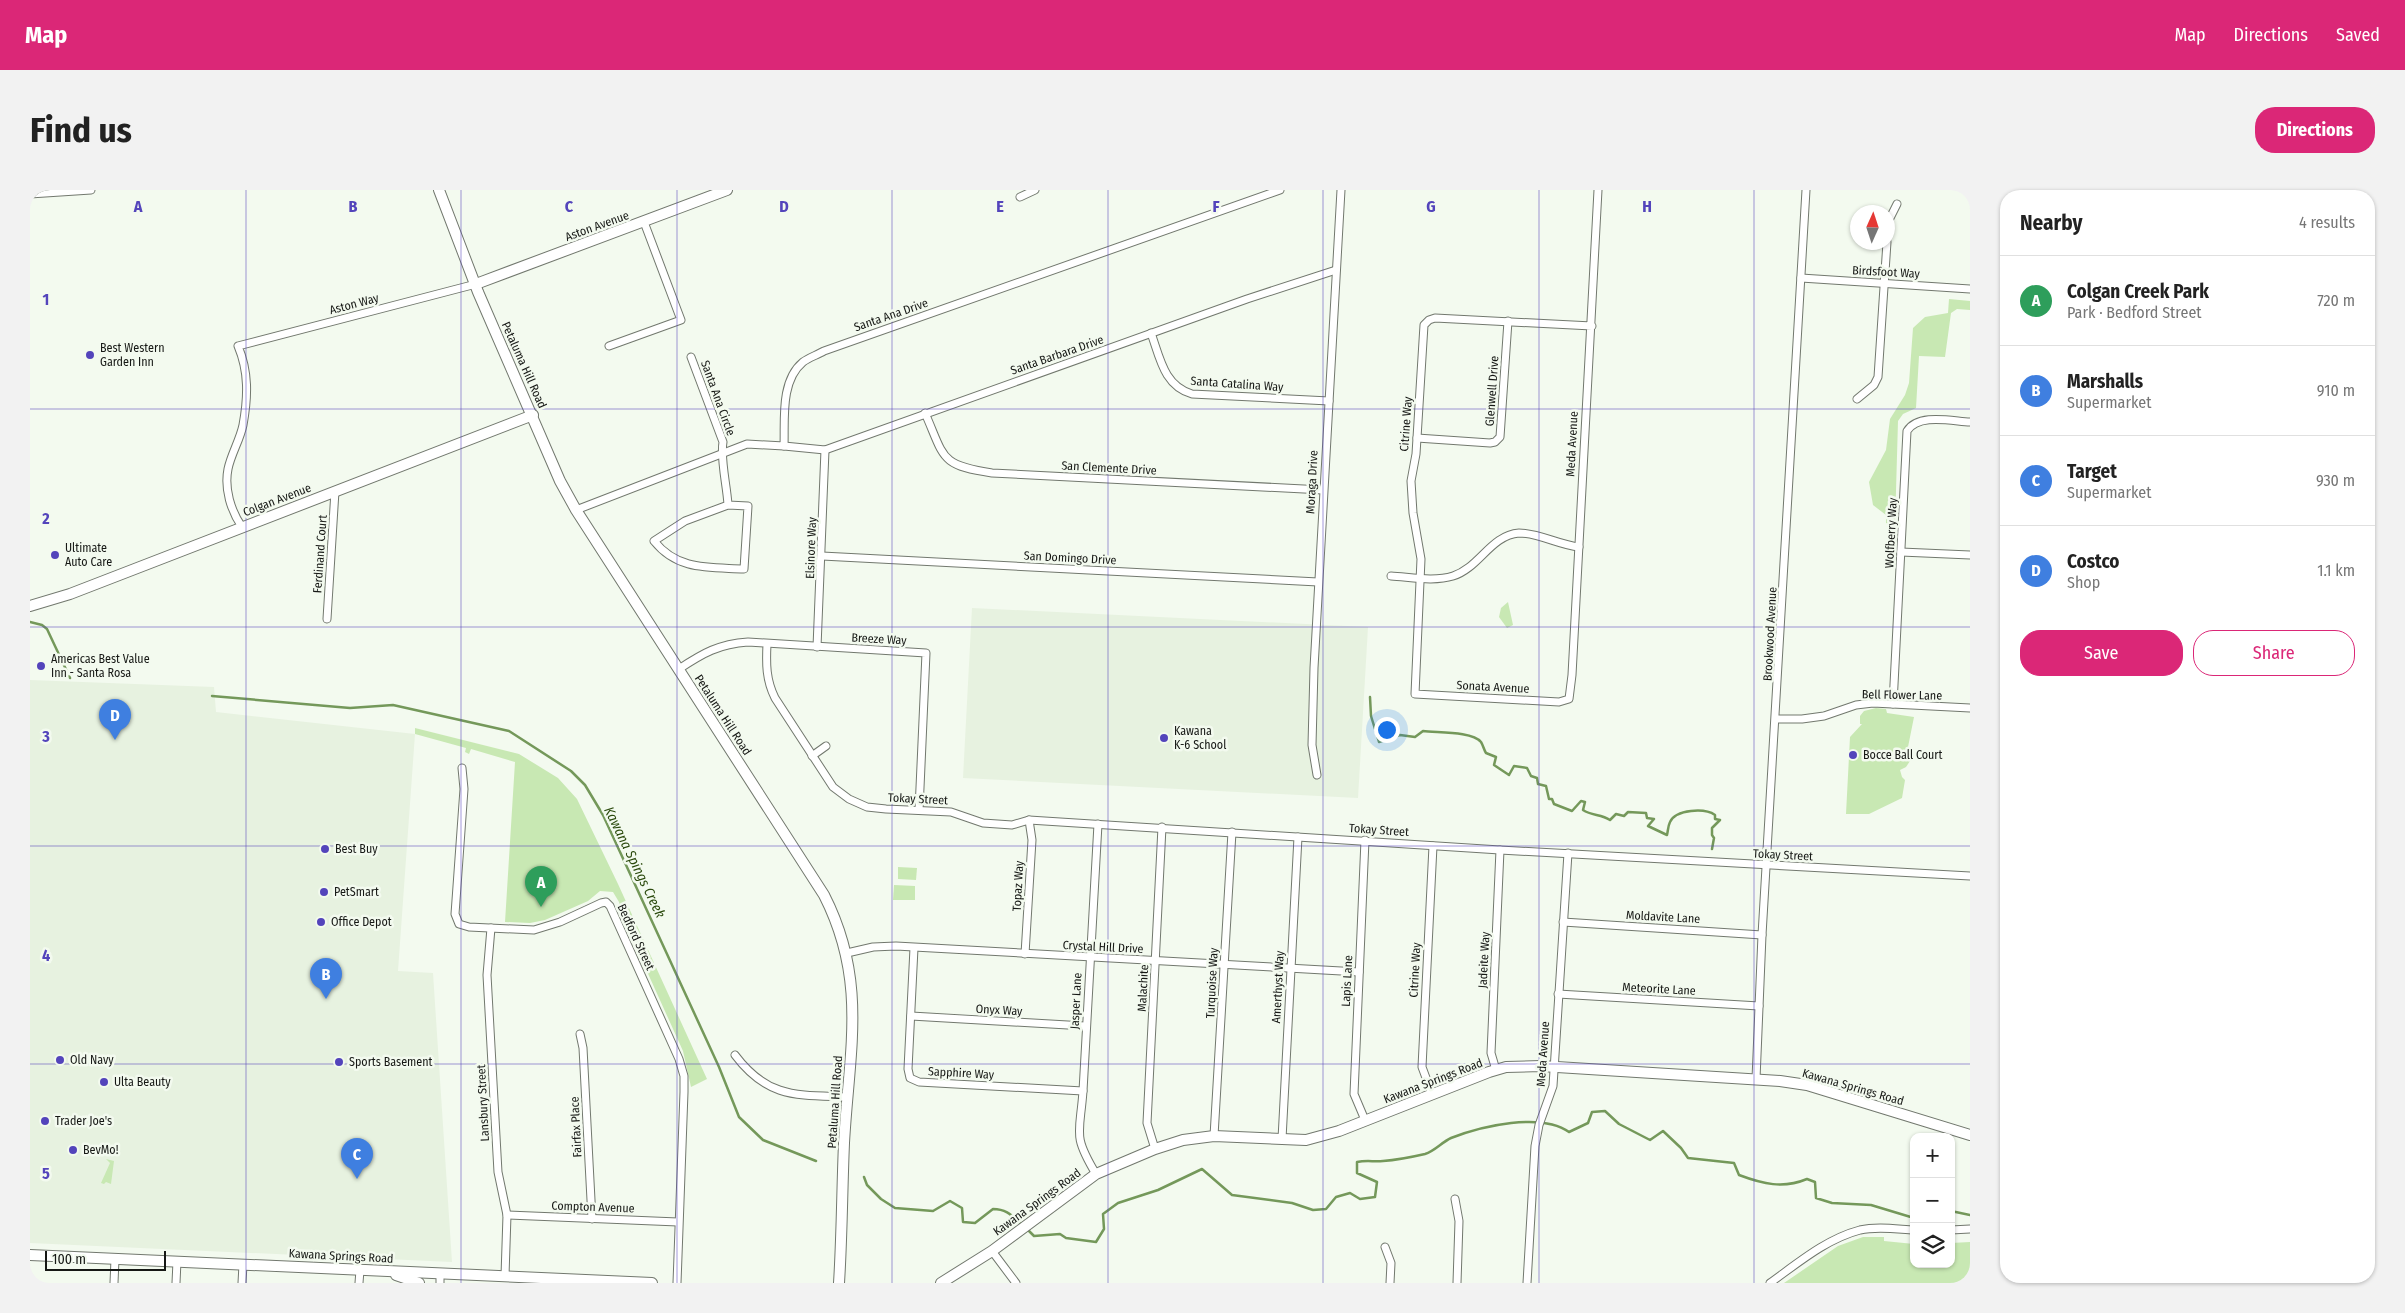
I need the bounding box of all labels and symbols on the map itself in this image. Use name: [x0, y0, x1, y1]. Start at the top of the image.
text: A: [133, 197, 143, 216]
text: B: [349, 197, 358, 216]
text: C: [565, 197, 574, 216]
text: D: [779, 197, 789, 216]
text: E: [996, 197, 1004, 216]
text: F: [1212, 197, 1220, 216]
text: G: [1426, 197, 1436, 216]
text: H: [1642, 197, 1652, 216]
north arrow: [1850, 205, 1895, 250]
street label: Aston Avenue: [563, 208, 631, 244]
street label: Birdsfoot Way: [1852, 263, 1921, 281]
text: 1: [43, 290, 49, 309]
street label: Aston Way: [328, 291, 381, 317]
street label: Santa Ana Drive: [852, 296, 930, 334]
street label: Petaluma Hill Road: [499, 320, 549, 410]
street label: Santa Barbara Drive: [1009, 333, 1105, 377]
place label: Best Western Garden Inn: [100, 341, 164, 369]
marker: Best Western Garden Inn: [84, 349, 96, 361]
street label: Glenwell Drive: [1483, 355, 1501, 427]
street label: Santa Ana Circle: [698, 358, 738, 438]
street label: Santa Catalina Way: [1190, 374, 1285, 394]
street label: Citrine Way: [1397, 395, 1415, 452]
street label: Meda Avenue: [1563, 411, 1581, 477]
street label: Moraga Drive: [1303, 450, 1321, 514]
street label: San Clemente Drive: [1061, 459, 1157, 477]
street label: Colgan Avenue: [241, 481, 313, 519]
street label: Wolfberry Way: [1882, 497, 1900, 569]
text: 2: [41, 509, 50, 528]
street label: Ferdinand Court: [310, 514, 330, 594]
street label: Elsinore Way: [803, 516, 819, 579]
place label: Ultimate Auto Care: [65, 541, 112, 569]
marker: Ultimate Auto Care: [49, 549, 61, 561]
street label: San Domingo Drive: [1023, 549, 1117, 567]
street label: Brookwood Avenue: [1761, 586, 1779, 682]
street label: Breeze Way: [851, 631, 908, 647]
place label: Americas Best Value Inn - Santa Rosa: [51, 652, 150, 680]
marker: Americas Best Value Inn - Santa Rosa: [35, 660, 47, 672]
street label: Petaluma Hill Road: [692, 672, 754, 758]
street label: Sonata Avenue: [1456, 678, 1530, 696]
street label: Bell Flower Lane: [1862, 687, 1942, 703]
pin: D: [99, 699, 131, 740]
your location: [1374, 717, 1400, 743]
place label: Kawana K-6 School: [1174, 724, 1226, 752]
text: 3: [41, 727, 50, 746]
marker: Kawana K-6 School: [1158, 732, 1170, 744]
place label: Bocce Ball Court: [1863, 748, 1943, 762]
marker: Bocce Ball Court: [1847, 749, 1859, 761]
street label: Tokay Street: [888, 790, 948, 808]
water label: Kawana Spings Creek: [600, 804, 669, 921]
street label: Tokay Street: [1349, 821, 1409, 839]
place label: Best Buy: [335, 842, 378, 856]
marker: Best Buy: [319, 843, 331, 855]
street label: Tokay Street: [1753, 846, 1813, 864]
street label: Topaz Way: [1010, 860, 1026, 912]
pin: A: [525, 866, 557, 907]
place label: PetSmart: [334, 885, 379, 899]
marker: PetSmart: [318, 886, 330, 898]
street label: Bedford Street: [615, 902, 657, 972]
street label: Moldavite Lane: [1626, 908, 1701, 926]
place label: Office Depot: [331, 915, 392, 929]
marker: Office Depot: [315, 916, 327, 928]
street label: Jadeite Way: [1476, 931, 1493, 989]
street label: Crystal Hill Drive: [1062, 938, 1144, 956]
street label: Citrine Way: [1407, 942, 1423, 998]
text: 4: [42, 946, 50, 965]
street label: Turquoise Way: [1203, 947, 1221, 1019]
street label: Amerthyst Way: [1269, 950, 1287, 1024]
street label: Lapis Lane: [1339, 955, 1355, 1007]
pin: B: [310, 958, 342, 999]
street label: Malachite: [1135, 964, 1151, 1012]
street label: Jasper Lane: [1068, 972, 1084, 1030]
street label: Meteorite Lane: [1622, 980, 1696, 998]
street label: Onyx Way: [975, 1002, 1023, 1018]
street label: Meda Avenue: [1534, 1021, 1552, 1087]
place label: Old Navy: [70, 1053, 114, 1067]
marker: Old Navy: [54, 1054, 66, 1066]
place label: Sports Basement: [349, 1055, 433, 1069]
street label: Petaluma Hill Road: [825, 1055, 845, 1149]
marker: Sports Basement: [333, 1056, 345, 1068]
street label: Kawana Springs Road: [1382, 1056, 1484, 1106]
street label: Lansbury Street: [474, 1064, 492, 1142]
street label: Sapphire Way: [928, 1064, 995, 1082]
street label: Kawana Springs Road: [1801, 1066, 1905, 1108]
place label: Ulta Beauty: [114, 1075, 171, 1089]
marker: Ulta Beauty: [98, 1076, 110, 1088]
street label: Fairfax Place: [567, 1096, 585, 1158]
place label: Trader Joe's: [55, 1114, 112, 1128]
marker: Trader Joe's: [39, 1115, 51, 1127]
pin: C: [341, 1138, 373, 1179]
place label: BevMo!: [83, 1143, 119, 1157]
marker: BevMo!: [67, 1144, 79, 1156]
text: 5: [42, 1164, 50, 1183]
street label: Kawana Springs Road: [990, 1165, 1084, 1239]
street label: Compton Avenue: [551, 1199, 635, 1215]
street label: Kawana Springs Road: [288, 1246, 394, 1266]
scale bar: [45, 1248, 166, 1271]

